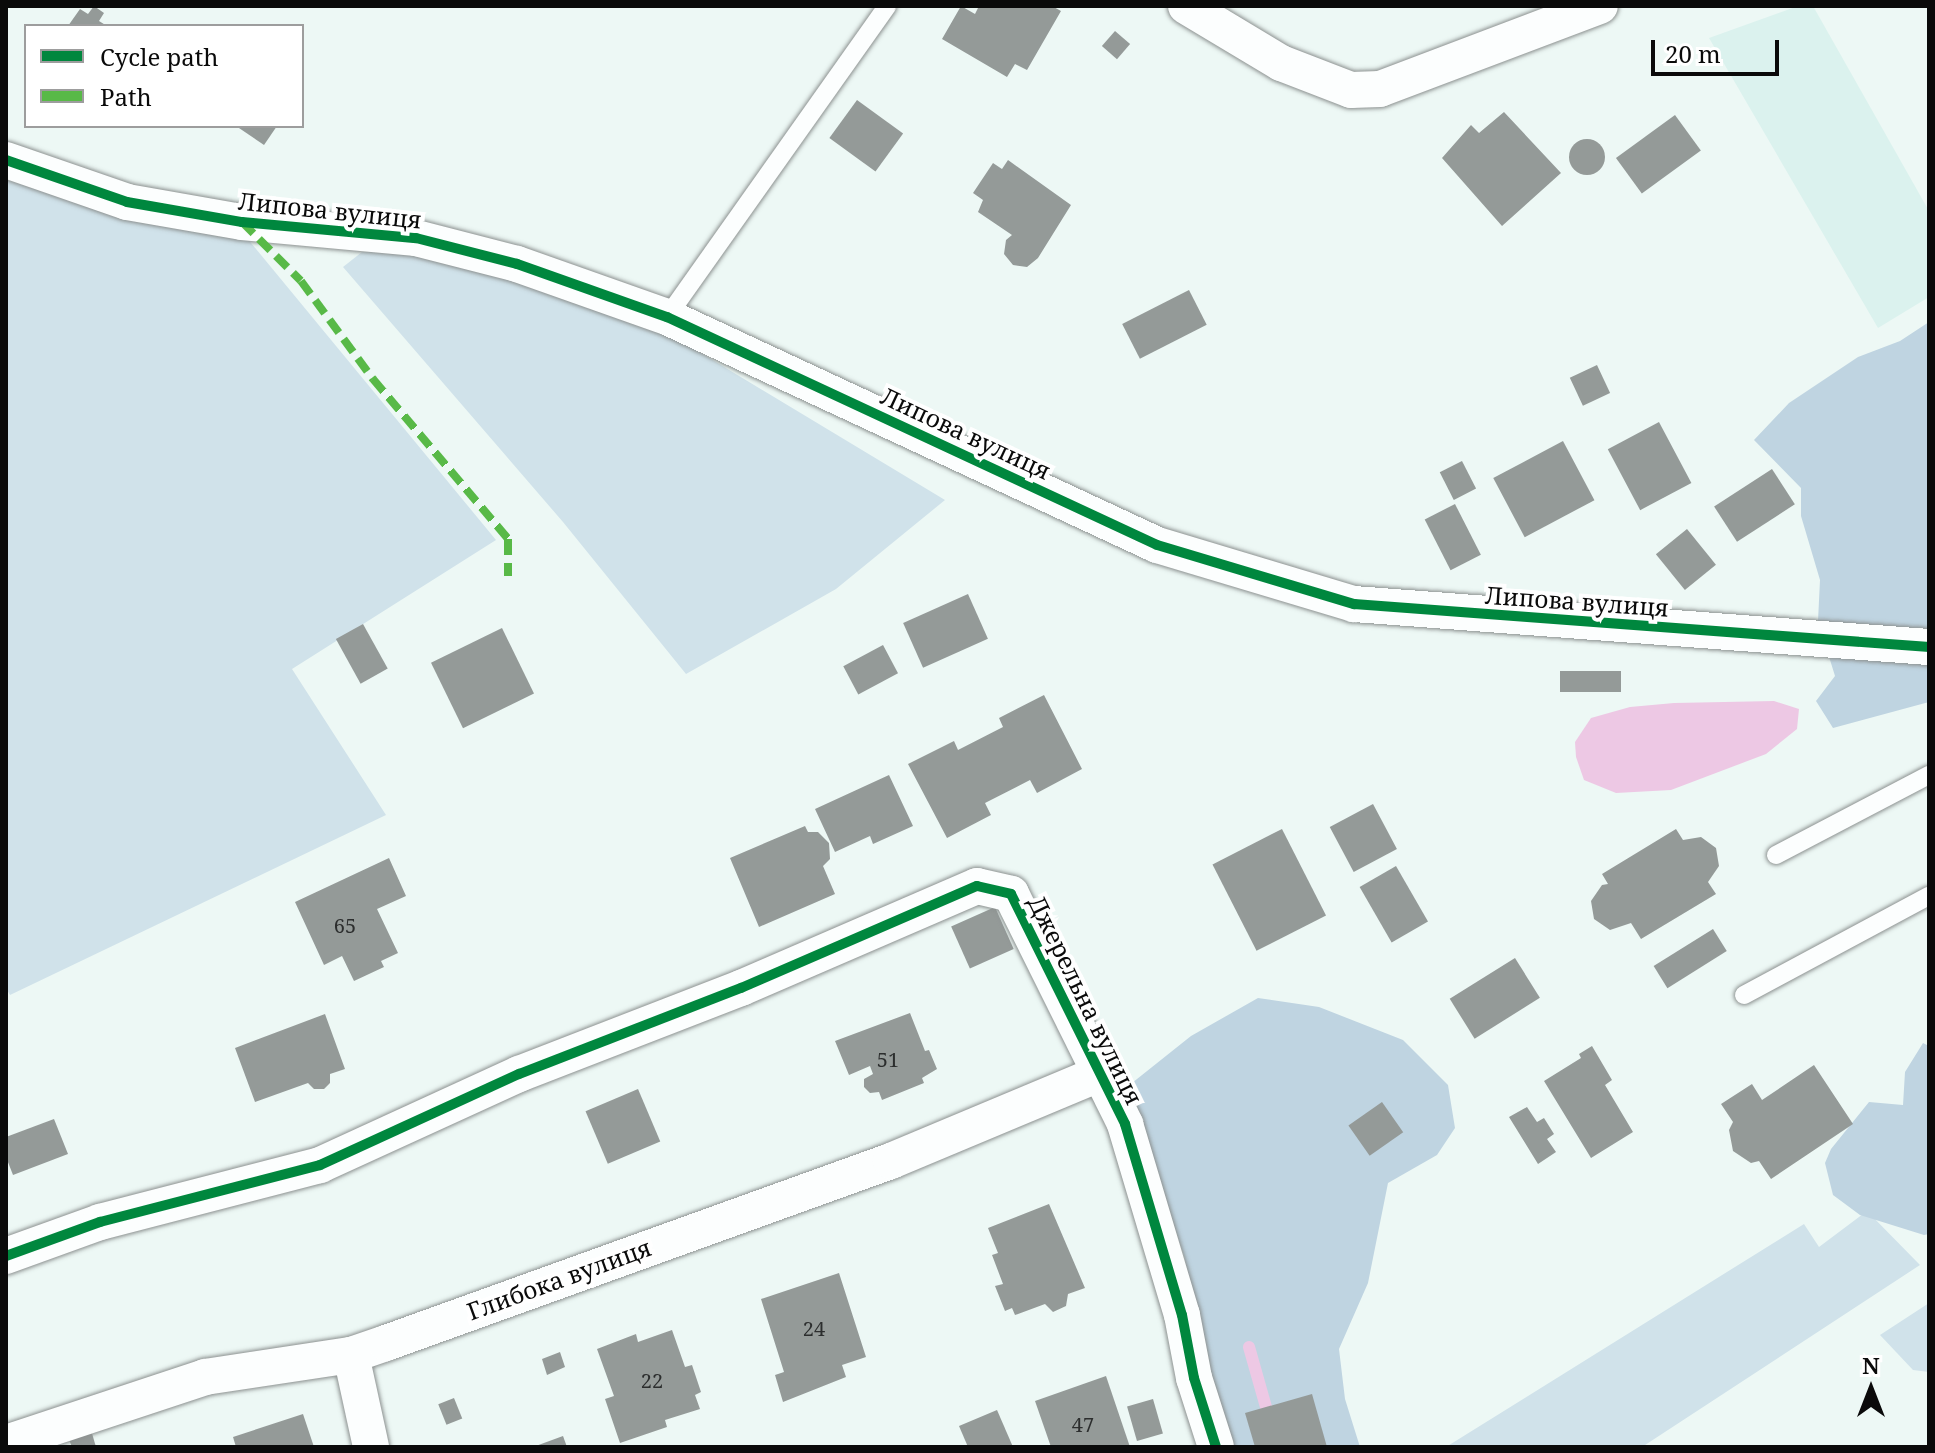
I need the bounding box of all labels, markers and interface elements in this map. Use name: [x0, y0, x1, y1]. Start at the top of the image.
legend: [24, 24, 304, 128]
scale bar: [1655, 24, 1783, 74]
text: 20 m: [1665, 37, 1721, 70]
text: Cycle path: [100, 40, 219, 73]
text: Path: [100, 80, 152, 113]
street label: Липова вулиця: [237, 186, 423, 234]
street label: Липова вулиця: [877, 381, 1055, 485]
street label: Липова вулиця: [1484, 580, 1670, 622]
street label: Джерельна вулиця: [1023, 891, 1149, 1109]
house number: 65: [334, 913, 356, 937]
house number: 51: [877, 1047, 899, 1071]
street label: Глибока вулиця: [463, 1232, 655, 1326]
house number: 24: [803, 1316, 825, 1340]
north arrow: [1831, 1349, 1911, 1429]
text: N: [1862, 1350, 1880, 1380]
house number: 22: [641, 1368, 663, 1392]
house number: 47: [1072, 1412, 1094, 1436]

